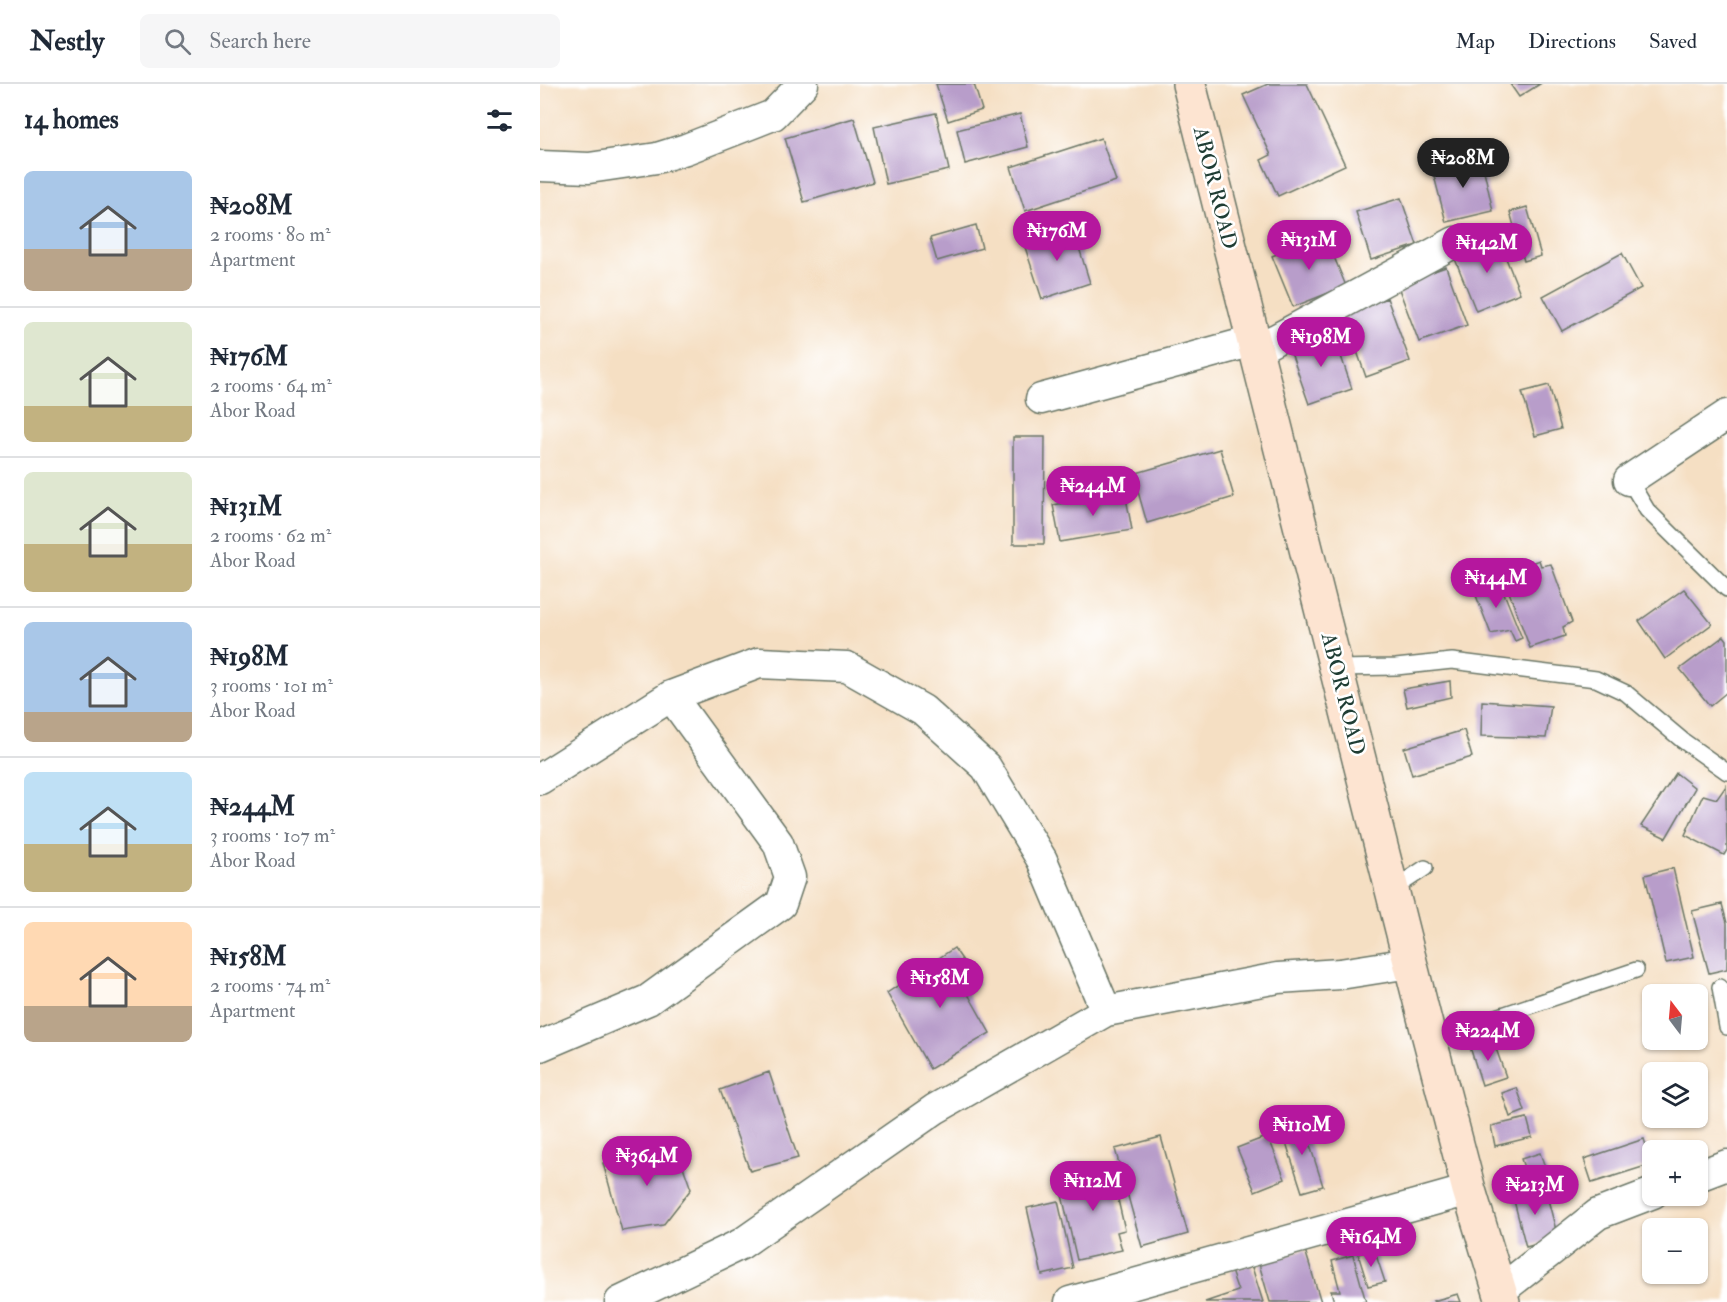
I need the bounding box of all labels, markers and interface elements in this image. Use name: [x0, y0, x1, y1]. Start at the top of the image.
search box: [140, 14, 560, 68]
text: Nestly: [30, 24, 104, 59]
icon: search: [161, 25, 194, 58]
text: Search here: [209, 27, 311, 55]
text: Map: [1455, 28, 1495, 55]
text: Directions: [1528, 28, 1616, 55]
text: Saved: [1649, 28, 1697, 55]
text: 14 homes: [24, 104, 119, 136]
icon: filters: [483, 104, 516, 137]
street label: ABOR ROAD: [1186, 123, 1243, 252]
pin: ₦208M: [1421, 138, 1505, 189]
text: ₦208M: [1431, 145, 1495, 170]
text: ₦208M: [210, 190, 293, 222]
icon: home: [72, 195, 144, 267]
pin: ₦176M: [1015, 211, 1099, 262]
text: ₦176M: [1027, 218, 1087, 243]
pin: ₦131M: [1267, 220, 1351, 271]
text: 2 rooms · 80 m²: [210, 222, 331, 247]
pin: ₦142M: [1445, 223, 1529, 274]
text: ₦131M: [1281, 227, 1337, 252]
text: ₦142M: [1456, 230, 1518, 255]
text: Apartment: [210, 247, 295, 272]
pin: ₦198M: [1279, 317, 1363, 368]
text: ₦198M: [1291, 324, 1351, 349]
text: ₦176M: [210, 341, 288, 373]
icon: home: [72, 346, 144, 418]
text: 2 rooms · 64 m²: [210, 373, 332, 398]
text: Abor Road: [210, 398, 296, 423]
pin: ₦244M: [1051, 466, 1135, 517]
text: ₦244M: [1060, 473, 1126, 498]
text: ₦131M: [210, 491, 282, 523]
icon: home: [72, 496, 144, 568]
text: 2 rooms · 62 m²: [210, 523, 331, 548]
text: Abor Road: [210, 548, 296, 573]
pin: ₦144M: [1454, 558, 1538, 609]
text: ₦144M: [1465, 565, 1527, 590]
street label: ABOR ROAD: [1314, 629, 1371, 758]
text: ₦198M: [210, 641, 289, 673]
icon: home: [72, 646, 144, 718]
text: 3 rooms · 101 m²: [210, 673, 333, 698]
text: Abor Road: [210, 698, 296, 723]
text: ₦244M: [210, 791, 295, 823]
icon: home: [72, 796, 144, 868]
text: 3 rooms · 107 m²: [210, 823, 335, 848]
text: Abor Road: [210, 848, 296, 873]
text: ₦158M: [210, 941, 287, 973]
icon: home: [72, 946, 144, 1018]
pin: ₦158M: [898, 958, 982, 1009]
text: ₦158M: [910, 965, 970, 990]
text: 2 rooms · 74 m²: [210, 973, 331, 998]
north arrow: [1642, 984, 1708, 1050]
map controls: [1642, 984, 1708, 1284]
text: Apartment: [210, 998, 295, 1023]
pin: ₦224M: [1446, 1011, 1530, 1062]
text: ₦224M: [1456, 1018, 1520, 1043]
button: layers: [1642, 1062, 1708, 1128]
pin: ₦110M: [1260, 1105, 1344, 1156]
text: ₦110M: [1273, 1112, 1331, 1137]
pin: ₦364M: [605, 1136, 689, 1187]
button: +: [1642, 1140, 1708, 1206]
text: ₦364M: [616, 1143, 678, 1168]
pin: ₦112M: [1051, 1161, 1135, 1212]
pin: ₦213M: [1493, 1165, 1577, 1216]
text: ₦112M: [1064, 1168, 1122, 1193]
text: ₦213M: [1506, 1172, 1564, 1197]
pin: ₦164M: [1329, 1217, 1413, 1268]
button: −: [1642, 1218, 1708, 1284]
text: ₦164M: [1340, 1224, 1402, 1249]

